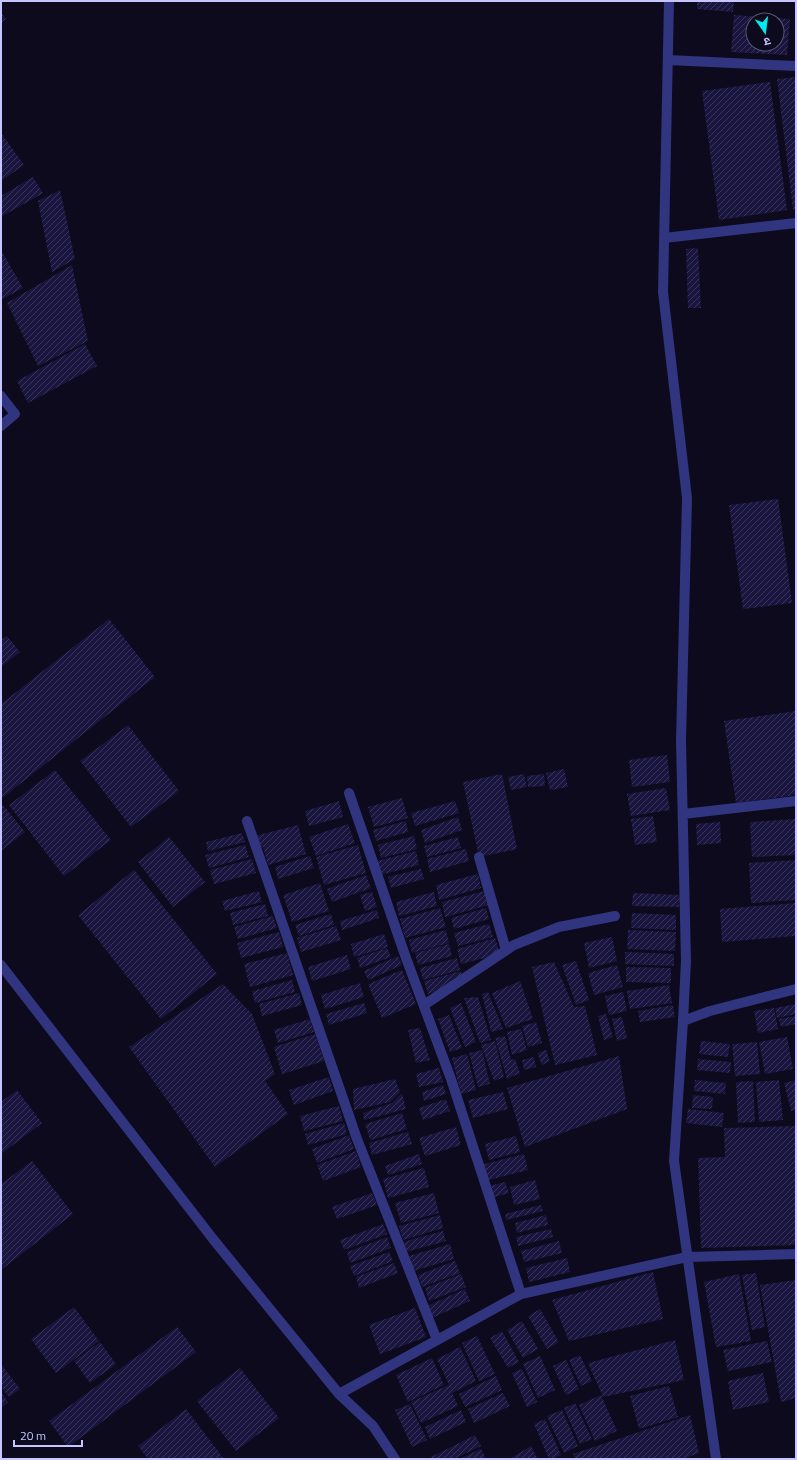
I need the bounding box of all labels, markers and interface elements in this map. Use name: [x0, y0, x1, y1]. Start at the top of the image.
north arrow: [745, 12, 785, 52]
text: उ: [762, 33, 772, 50]
scale bar: [14, 1422, 82, 1448]
text: 20 m: [20, 1426, 46, 1445]

